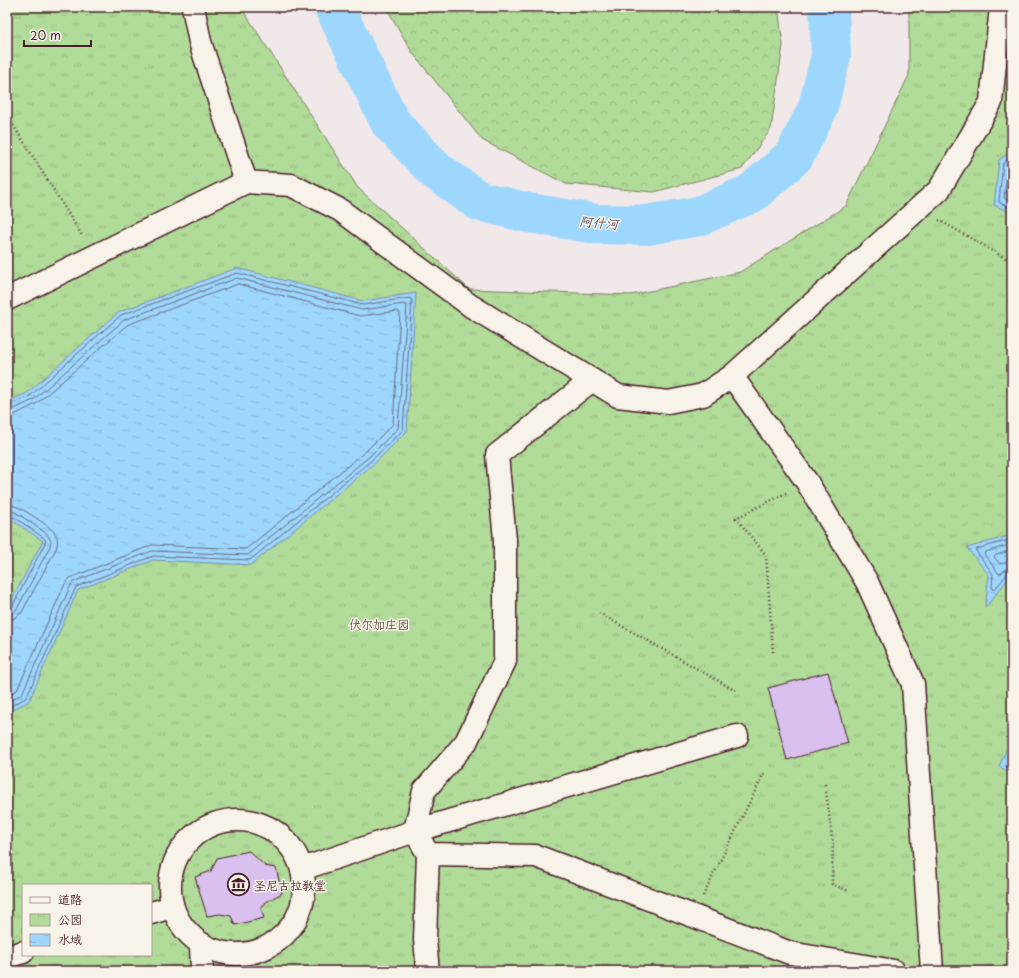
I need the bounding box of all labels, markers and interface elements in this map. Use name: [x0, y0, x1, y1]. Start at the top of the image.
scale bar: [24, 22, 91, 48]
text: 20 m: [30, 26, 61, 44]
water label: 阿什河: [579, 211, 621, 233]
park label: 伏尔加庄园: [349, 615, 409, 633]
museum icon: 圣尼古拉教堂: [226, 872, 252, 898]
place label: 圣尼古拉教堂: [254, 876, 326, 894]
legend: [22, 884, 152, 956]
text: 道路: [58, 890, 82, 908]
text: 公园: [58, 910, 82, 928]
text: 水域: [58, 930, 82, 948]

